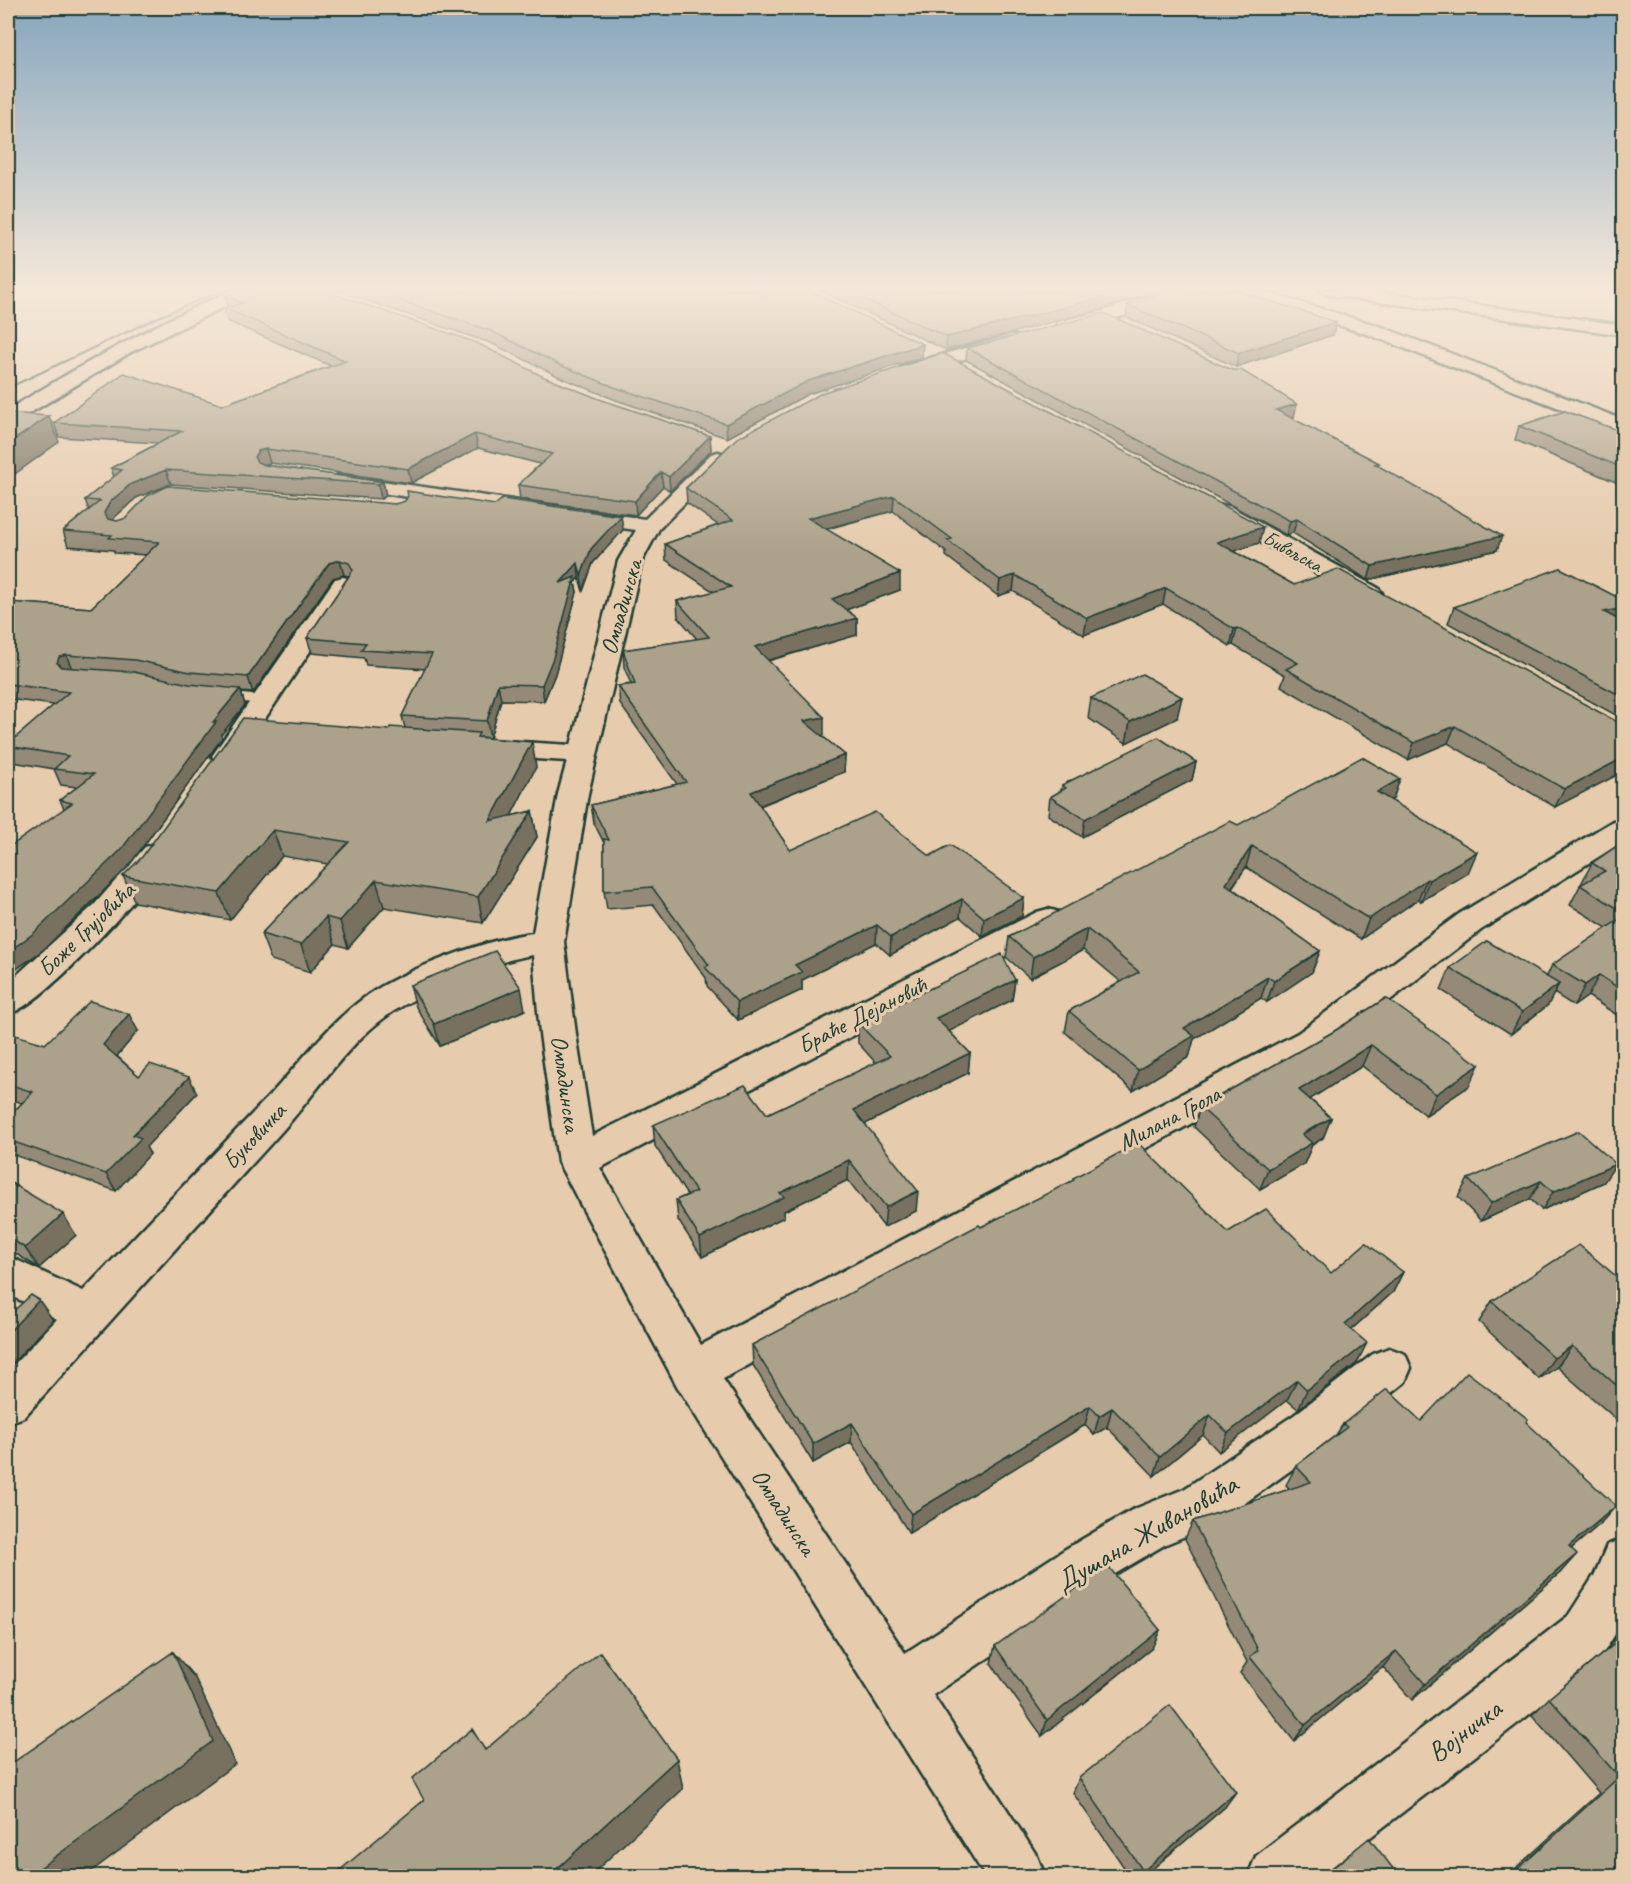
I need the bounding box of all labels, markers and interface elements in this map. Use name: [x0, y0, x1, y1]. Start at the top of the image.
street label: Бивољска: [1259, 525, 1328, 578]
street label: Омладинска: [593, 554, 649, 658]
street label: Боже Грујовића: [31, 874, 142, 983]
street label: Браће Дејановић: [793, 969, 933, 1060]
street label: Омладинска: [544, 1034, 588, 1136]
street label: Милана Грола: [1113, 1078, 1226, 1157]
street label: Буковичка: [216, 1095, 293, 1176]
street label: Омладинска: [745, 1463, 824, 1563]
street label: Душана Живановића: [1049, 1465, 1245, 1599]
street label: Војничка: [1420, 1690, 1510, 1770]

